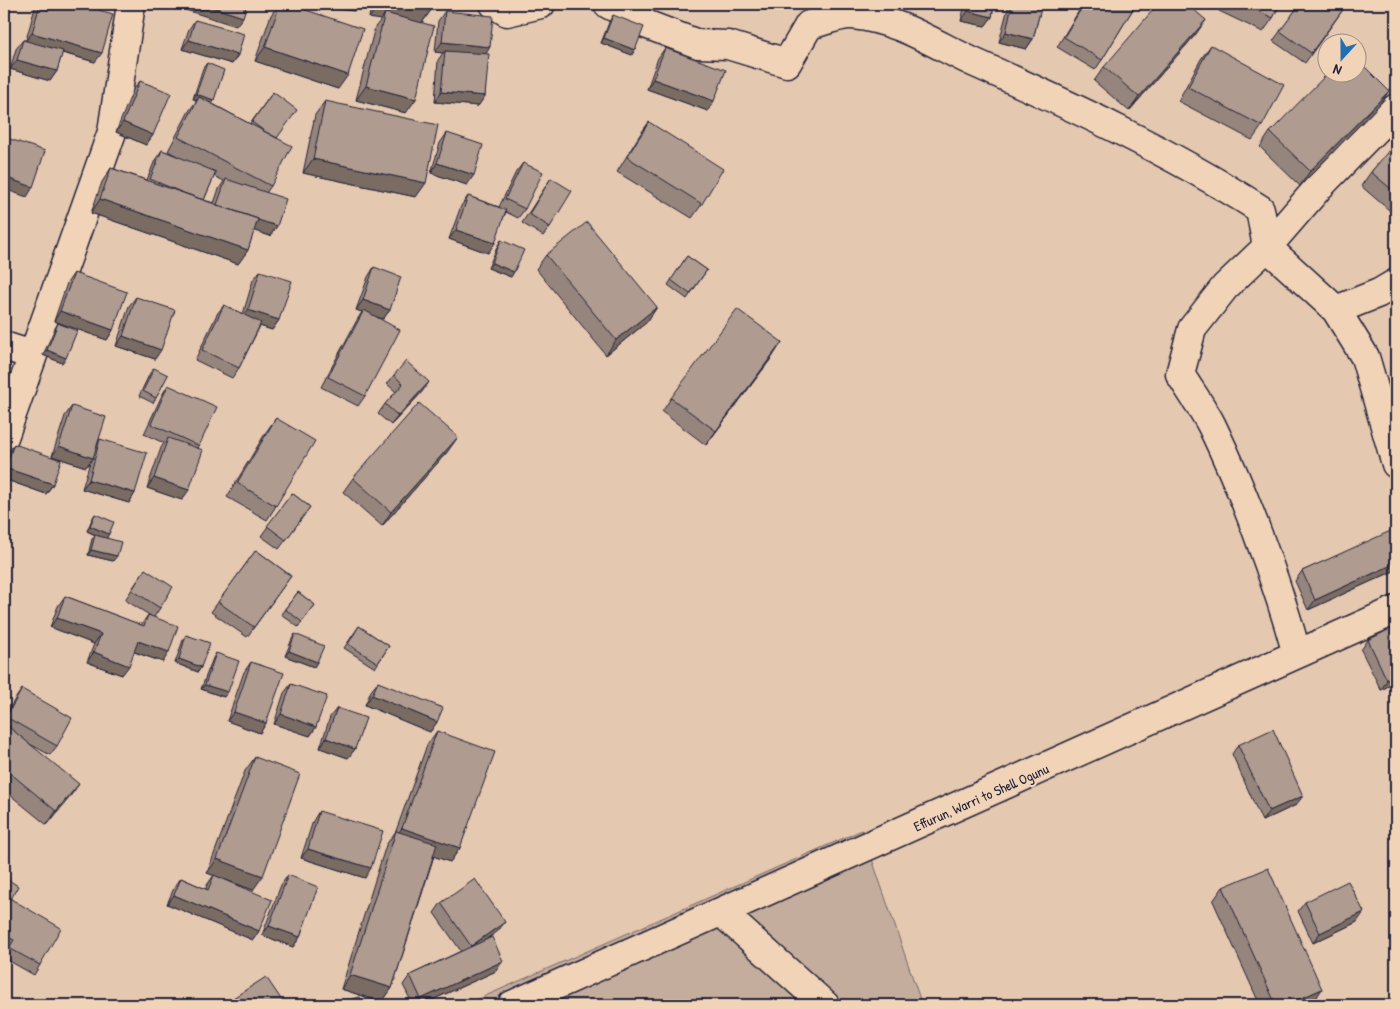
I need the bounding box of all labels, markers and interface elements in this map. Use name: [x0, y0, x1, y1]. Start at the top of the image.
north arrow: [1318, 32, 1368, 82]
text: N: [1330, 60, 1344, 81]
street label: Effurun, Warri to Shell Ogunu: [910, 758, 1052, 836]

